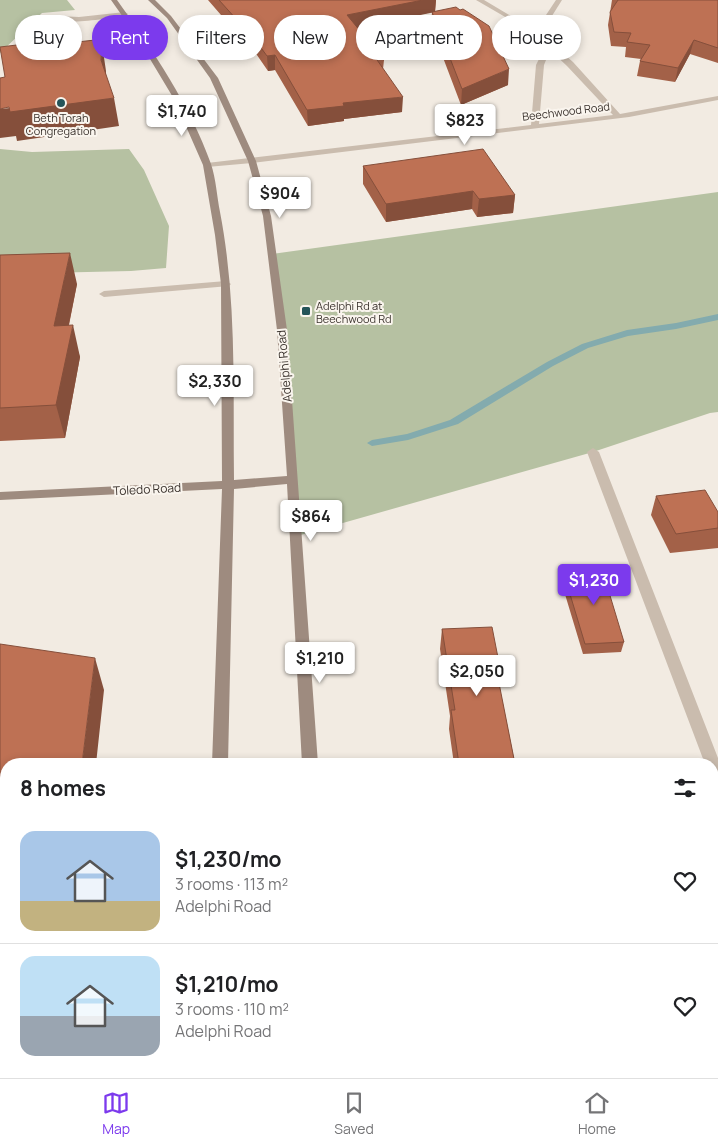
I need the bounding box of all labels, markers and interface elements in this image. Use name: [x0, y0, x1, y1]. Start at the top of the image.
chip: Buy: [15, 15, 82, 60]
chip: Rent: [92, 15, 168, 60]
chip: Filters: [178, 15, 264, 60]
chip: New: [274, 15, 346, 60]
chip: Apartment: [356, 15, 482, 60]
chip: House: [492, 15, 581, 60]
pin: $1,740: [141, 94, 223, 137]
marker: Beth Torah Congregation: [55, 97, 67, 109]
street label: Beechwood Road: [521, 98, 611, 124]
text: $1,740: [157, 100, 207, 122]
pin: $823: [435, 104, 495, 146]
text: $823: [446, 109, 484, 131]
place label: Beth Torah Congregation: [26, 110, 96, 138]
pin: $904: [250, 176, 310, 219]
text: $904: [260, 182, 300, 204]
place label: Adelphi Rd at Beechwood Rd: [316, 298, 392, 326]
marker: Adelphi Rd at Beechwood Rd: [300, 305, 312, 317]
street label: Adelphi Road: [272, 329, 296, 403]
pin: $2,330: [174, 364, 256, 407]
text: $2,330: [188, 370, 242, 392]
street label: Toledo Road: [113, 479, 181, 499]
pin: $864: [281, 500, 341, 542]
text: $864: [291, 505, 331, 527]
pin: $1,230: [553, 564, 635, 606]
text: $1,230: [569, 569, 619, 591]
pin: $1,210: [279, 642, 361, 684]
text: $1,210: [296, 647, 344, 669]
pin: $2,050: [436, 654, 518, 697]
text: $2,050: [450, 660, 504, 682]
text: 8 homes: [20, 774, 106, 802]
icon: filters: [671, 774, 699, 802]
text: $1,230/mo: [175, 845, 282, 873]
icon: home: [60, 851, 120, 911]
icon: heart: [671, 867, 699, 895]
text: 3 rooms · 113 m²: [175, 873, 288, 895]
text: Adelphi Road: [175, 895, 272, 917]
text: $1,210/mo: [175, 970, 279, 998]
icon: home: [60, 976, 120, 1036]
icon: heart: [671, 992, 699, 1020]
text: 3 rooms · 110 m²: [175, 998, 289, 1020]
text: Adelphi Road: [175, 1020, 272, 1042]
tab: Map: [102, 1089, 130, 1138]
tab: Saved: [334, 1089, 374, 1138]
tab: Home: [578, 1089, 616, 1138]

